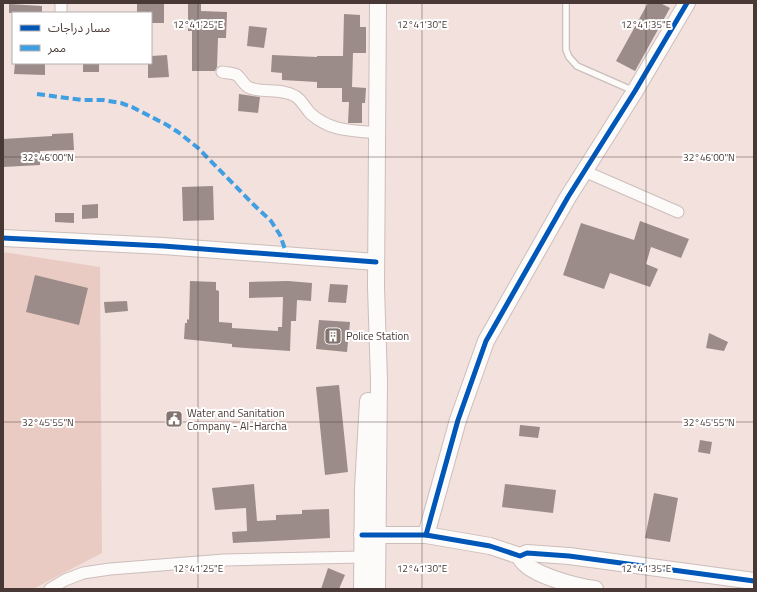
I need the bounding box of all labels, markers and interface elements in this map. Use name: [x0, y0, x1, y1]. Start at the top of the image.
legend: [12, 12, 152, 64]
text: 12°41'25"E: [173, 17, 224, 32]
text: 12°41'30"E: [397, 17, 448, 32]
text: 12°41'35"E: [621, 17, 672, 32]
text: مسار دراجات: [48, 18, 110, 37]
text: ممر: [47, 38, 66, 57]
text: 32°46'00"N: [22, 150, 74, 165]
text: 32°46'00"N: [683, 150, 735, 165]
building icon: Police Station: [323, 326, 343, 346]
place label: Police Station: [346, 328, 409, 344]
place label: Water and Sanitation Company - Al-Harcha: [187, 405, 287, 434]
public building icon: Water and Sanitation Company - Al-Harcha: [164, 409, 184, 429]
text: 32°45'55"N: [22, 415, 74, 430]
text: 32°45'55"N: [683, 415, 735, 430]
text: 12°41'25"E: [173, 561, 224, 576]
text: 12°41'30"E: [397, 561, 448, 576]
text: 12°41'35"E: [621, 561, 672, 576]

